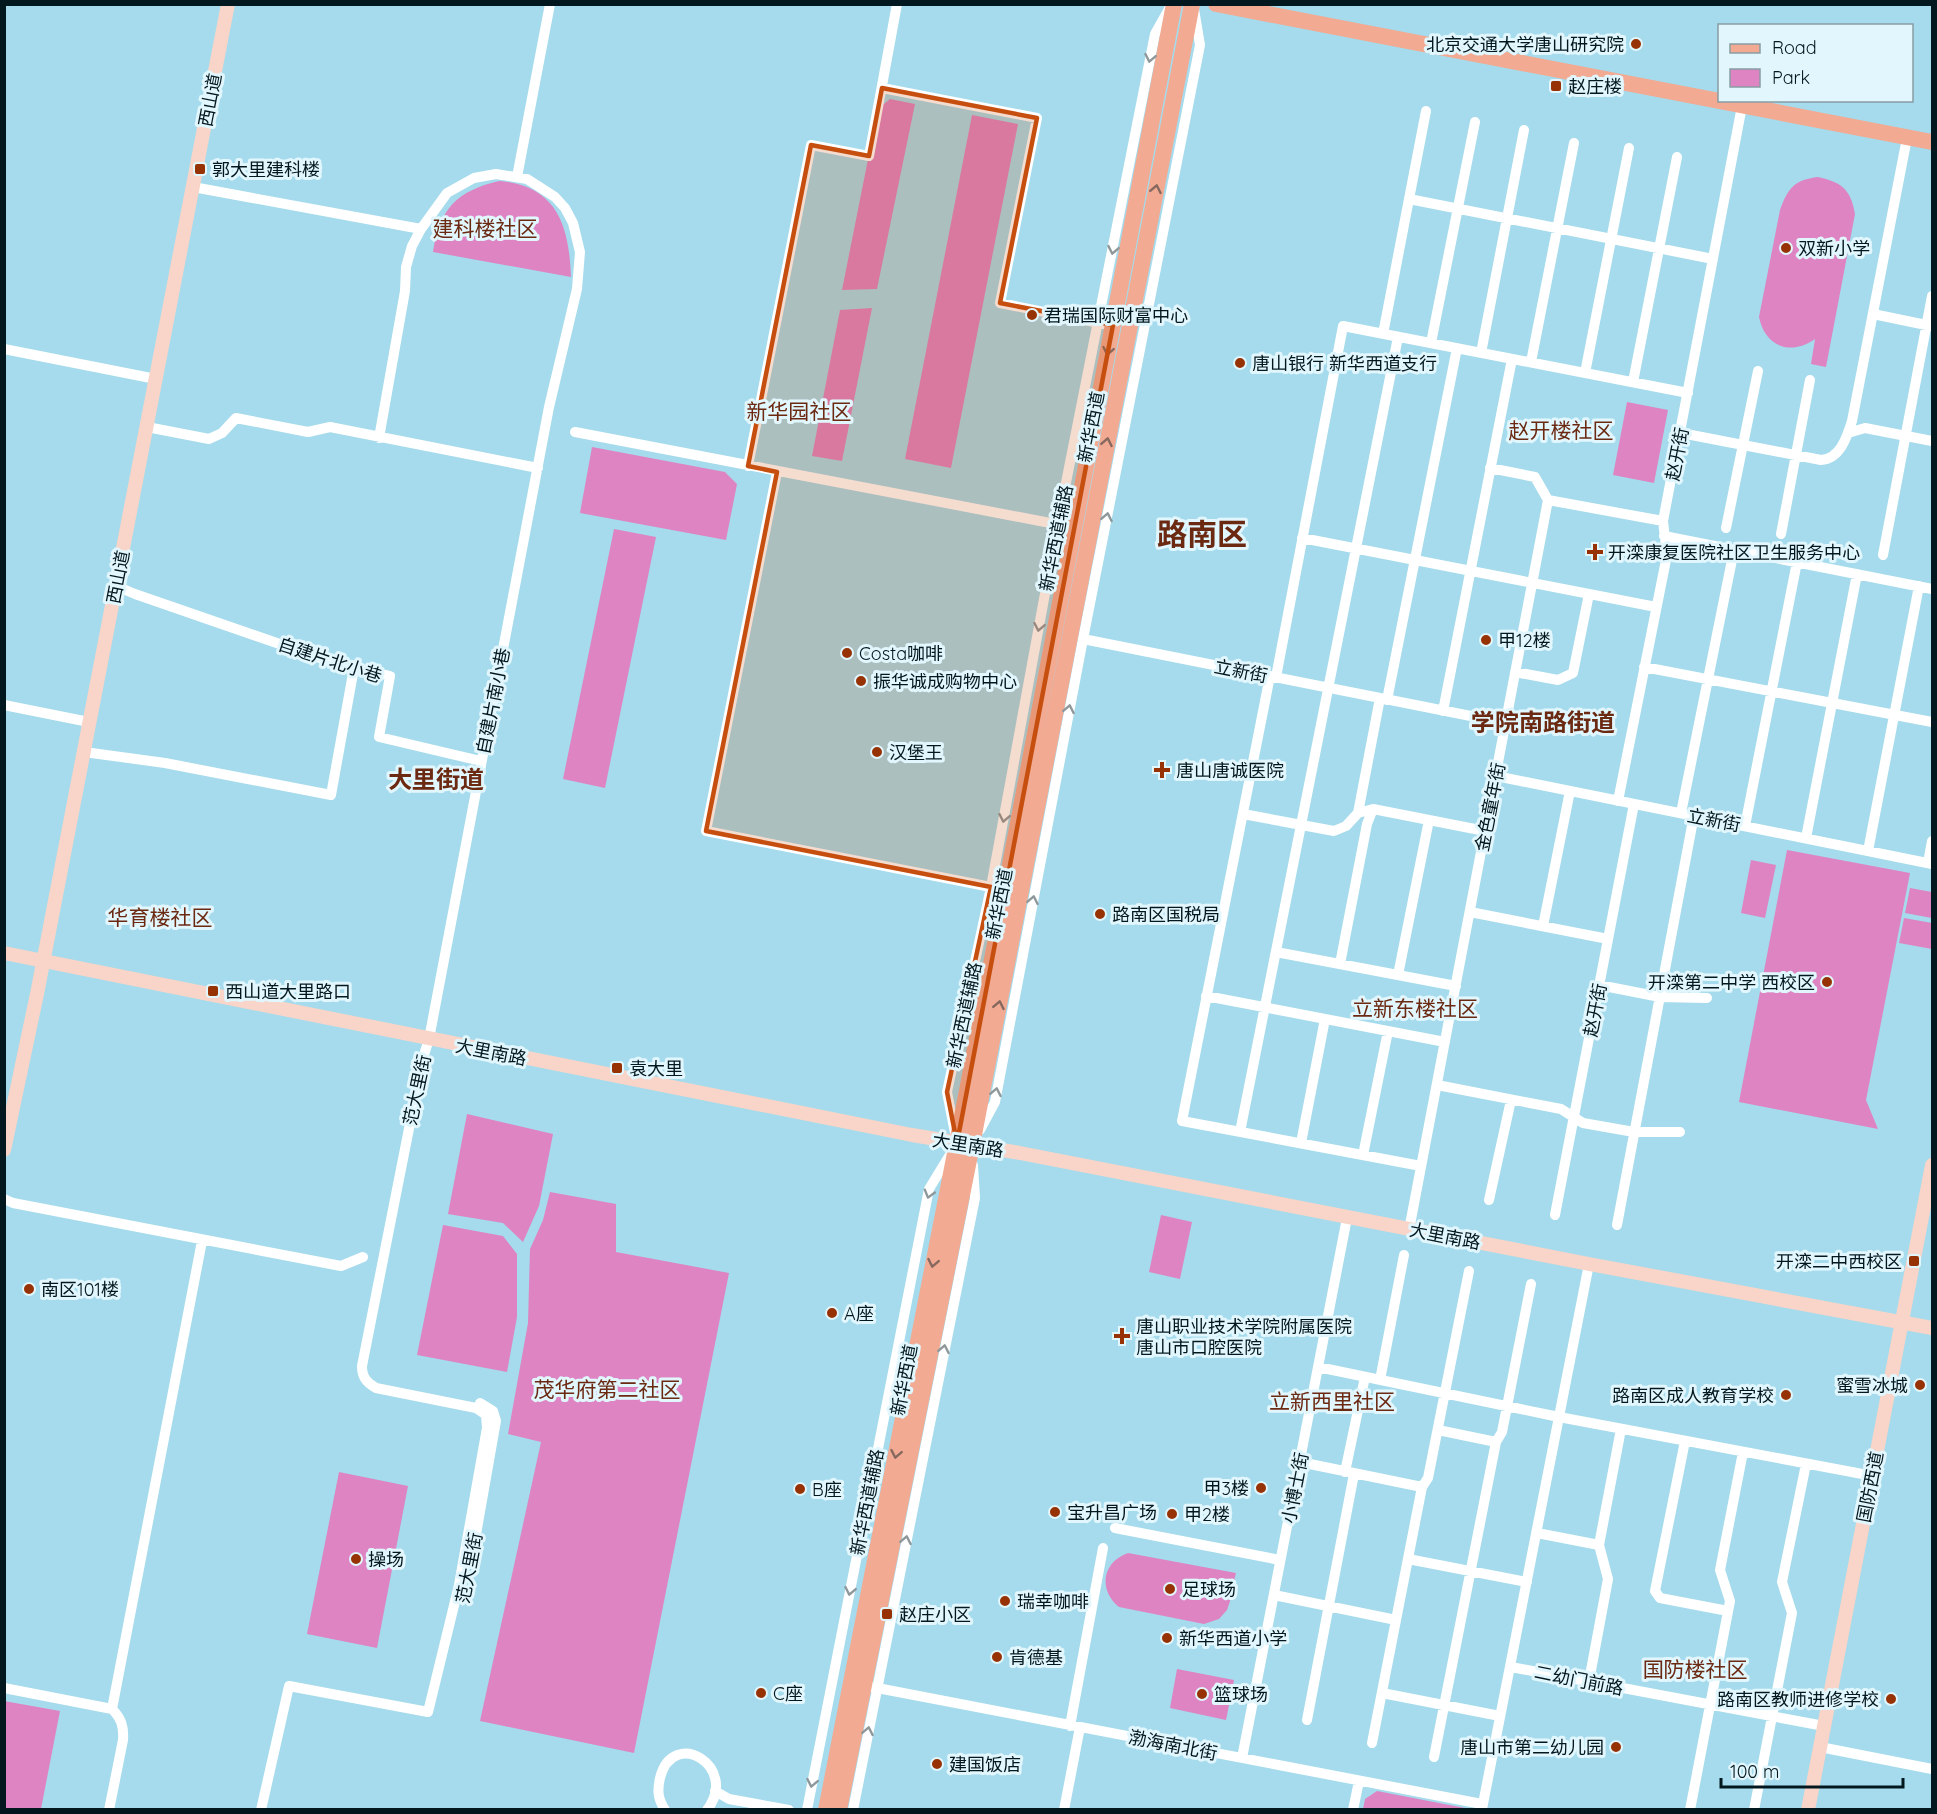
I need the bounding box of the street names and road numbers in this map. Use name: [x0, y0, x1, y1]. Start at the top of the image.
street label: 西山道: [194, 71, 226, 129]
street label: 新华西道: [1073, 389, 1109, 465]
street label: 赵开街: [1661, 425, 1693, 483]
street label: 新华西道辅路: [1034, 483, 1078, 593]
street label: 西山道: [102, 548, 134, 606]
street label: 自建片北小巷: [275, 632, 385, 688]
street label: 自建片南小巷: [471, 646, 515, 756]
street label: 立新街: [1212, 655, 1270, 687]
street label: 金色童年街: [1470, 761, 1510, 853]
street label: 立新街: [1685, 804, 1743, 836]
street label: 新华西道: [981, 866, 1017, 942]
street label: 新华西道辅路: [942, 960, 986, 1070]
street label: 赵开街: [1579, 981, 1611, 1039]
street label: 大里南路: [453, 1034, 529, 1070]
street label: 范大里街: [398, 1052, 436, 1128]
street label: 大里南路: [931, 1128, 1005, 1162]
street label: 大里南路: [1407, 1218, 1483, 1254]
street label: 新华西道: [886, 1342, 922, 1418]
street label: 新华西道辅路: [845, 1447, 889, 1557]
street label: 国防西道: [1852, 1449, 1888, 1525]
street label: 小博士街: [1277, 1450, 1313, 1526]
street label: 范大里街: [451, 1530, 487, 1606]
street label: 二幼门前路: [1533, 1660, 1625, 1700]
street label: 渤海南北街: [1127, 1725, 1219, 1765]

